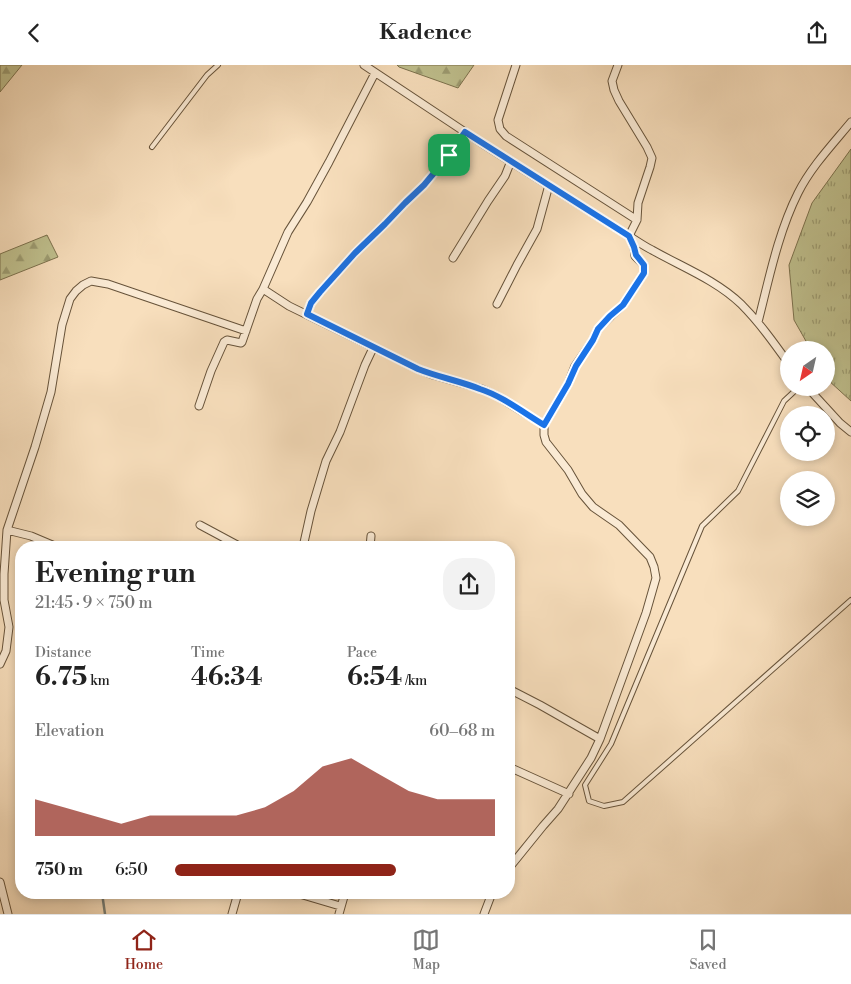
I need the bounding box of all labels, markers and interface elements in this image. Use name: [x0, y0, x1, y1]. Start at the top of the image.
icon: back: [20, 19, 48, 47]
text: Kadence: [379, 19, 472, 46]
icon: share: [803, 19, 831, 47]
pin: [428, 134, 470, 176]
icon: arrive: [435, 141, 463, 169]
north arrow: [780, 341, 835, 396]
map controls: [780, 341, 835, 526]
button: locate: [780, 406, 835, 461]
button: layers: [780, 471, 835, 526]
text: Evening run: [35, 556, 196, 591]
button: share: [443, 558, 495, 610]
text: 21:45 · 9 × 750 m: [35, 593, 152, 613]
text: Distance: [35, 644, 92, 662]
text: Time: [191, 644, 225, 662]
text: Pace: [347, 644, 377, 662]
text: 6.75: [35, 662, 87, 693]
text: 46:34: [191, 662, 263, 693]
text: 6:54: [347, 662, 402, 693]
text: km: [87, 672, 110, 690]
text: /km: [402, 672, 427, 690]
text: Elevation: [35, 721, 104, 741]
text: 60–68 m: [429, 721, 495, 741]
text: 750 m: [35, 860, 83, 880]
text: 6:50: [115, 860, 148, 880]
tab: Home: [125, 926, 163, 974]
tab: Map: [412, 926, 440, 974]
tab: Saved: [690, 926, 726, 974]

